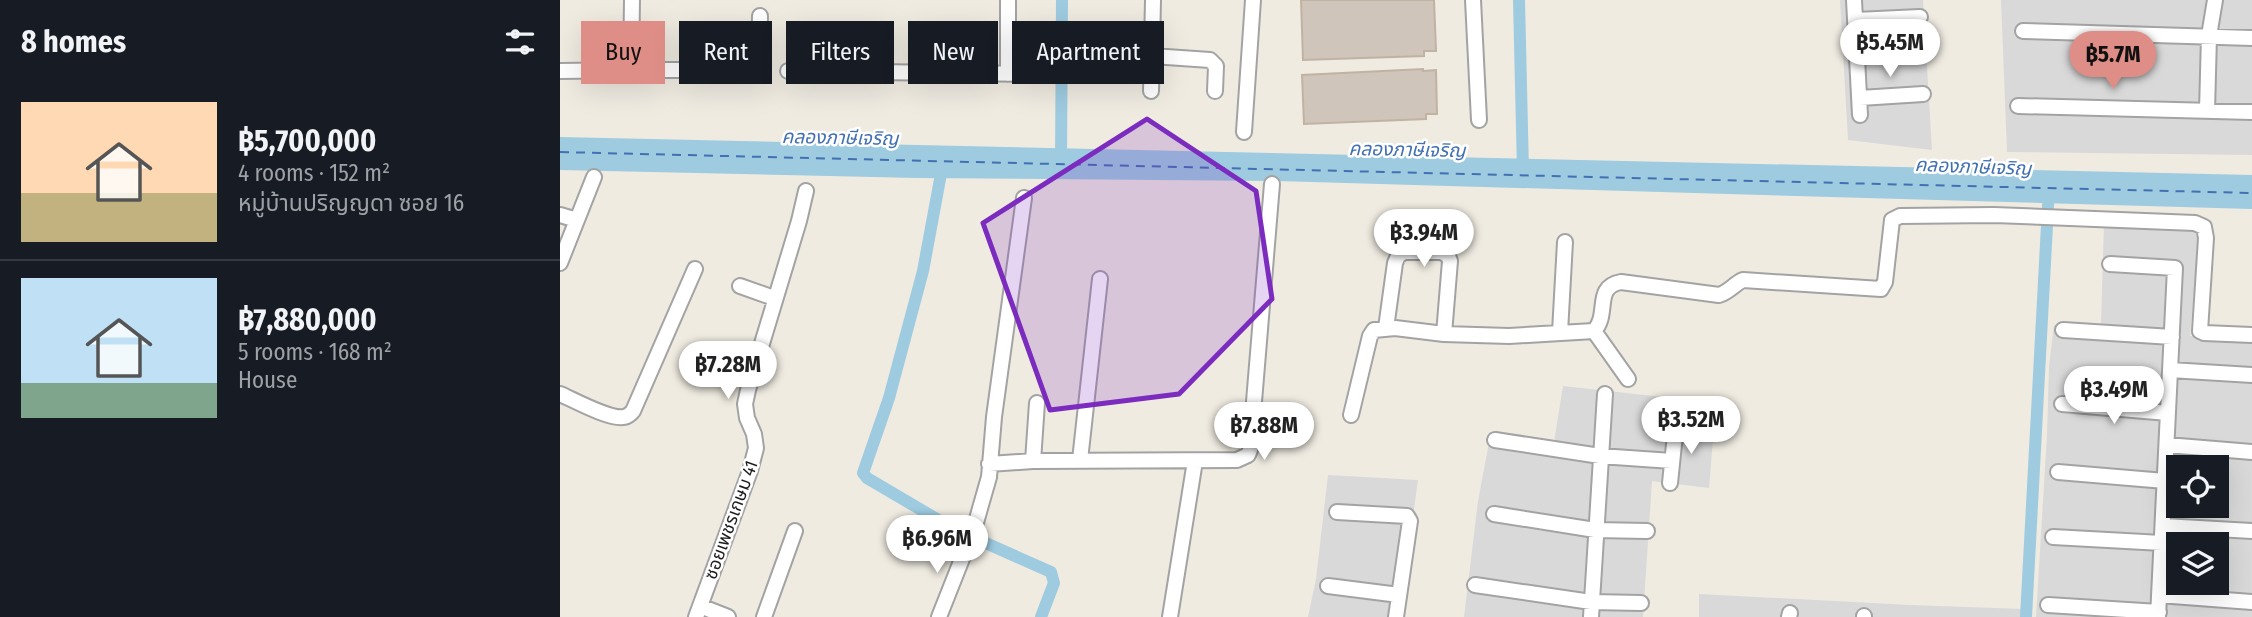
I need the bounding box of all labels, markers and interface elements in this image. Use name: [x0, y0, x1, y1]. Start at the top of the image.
pin: ฿5.45M: [1833, 20, 1947, 79]
chip: Buy: [581, 21, 665, 84]
chip: Rent: [679, 21, 772, 84]
chip: Filters: [786, 21, 894, 84]
chip: New: [908, 21, 998, 84]
chip: Apartment: [1012, 21, 1164, 84]
icon: filters: [501, 23, 539, 61]
text: 8 homes: [21, 24, 126, 60]
text: ฿5.45M: [1856, 28, 1924, 56]
pin: ฿5.7M: [2064, 32, 2162, 91]
text: ฿5.7M: [2085, 40, 2141, 68]
text: ฿5,700,000: [238, 123, 376, 159]
water label: คลองภาษีเจริญ: [781, 125, 900, 150]
icon: home: [77, 130, 161, 214]
water label: คลองภาษีเจริญ: [1348, 137, 1467, 162]
water label: คลองภาษีเจริญ: [1914, 153, 2033, 180]
text: 4 rooms · 152 m²: [238, 159, 390, 187]
text: หมู่บ้านปริญญดา ซอย 16: [238, 189, 464, 217]
pin: ฿3.94M: [1367, 210, 1481, 269]
text: ฿3.94M: [1390, 218, 1458, 246]
text: ฿7,880,000: [238, 302, 377, 338]
icon: home: [77, 306, 161, 390]
text: 5 rooms · 168 m²: [238, 338, 392, 366]
pin: ฿7.28M: [671, 342, 785, 401]
text: ฿7.28M: [695, 350, 761, 378]
text: House: [238, 366, 297, 394]
pin: ฿3.49M: [2057, 366, 2171, 426]
text: ฿3.49M: [2080, 375, 2148, 403]
pin: ฿3.52M: [1634, 396, 1748, 456]
pin: ฿7.88M: [1207, 402, 1321, 462]
text: ฿3.52M: [1657, 405, 1725, 433]
text: ฿7.88M: [1230, 411, 1298, 439]
map controls: [2166, 455, 2229, 595]
button: locate: [2166, 455, 2229, 518]
street label: ซอยเพชรเกษม 41: [699, 458, 763, 582]
pin: ฿6.96M: [880, 516, 994, 575]
text: ฿6.96M: [902, 524, 972, 552]
button: layers: [2166, 532, 2229, 595]

